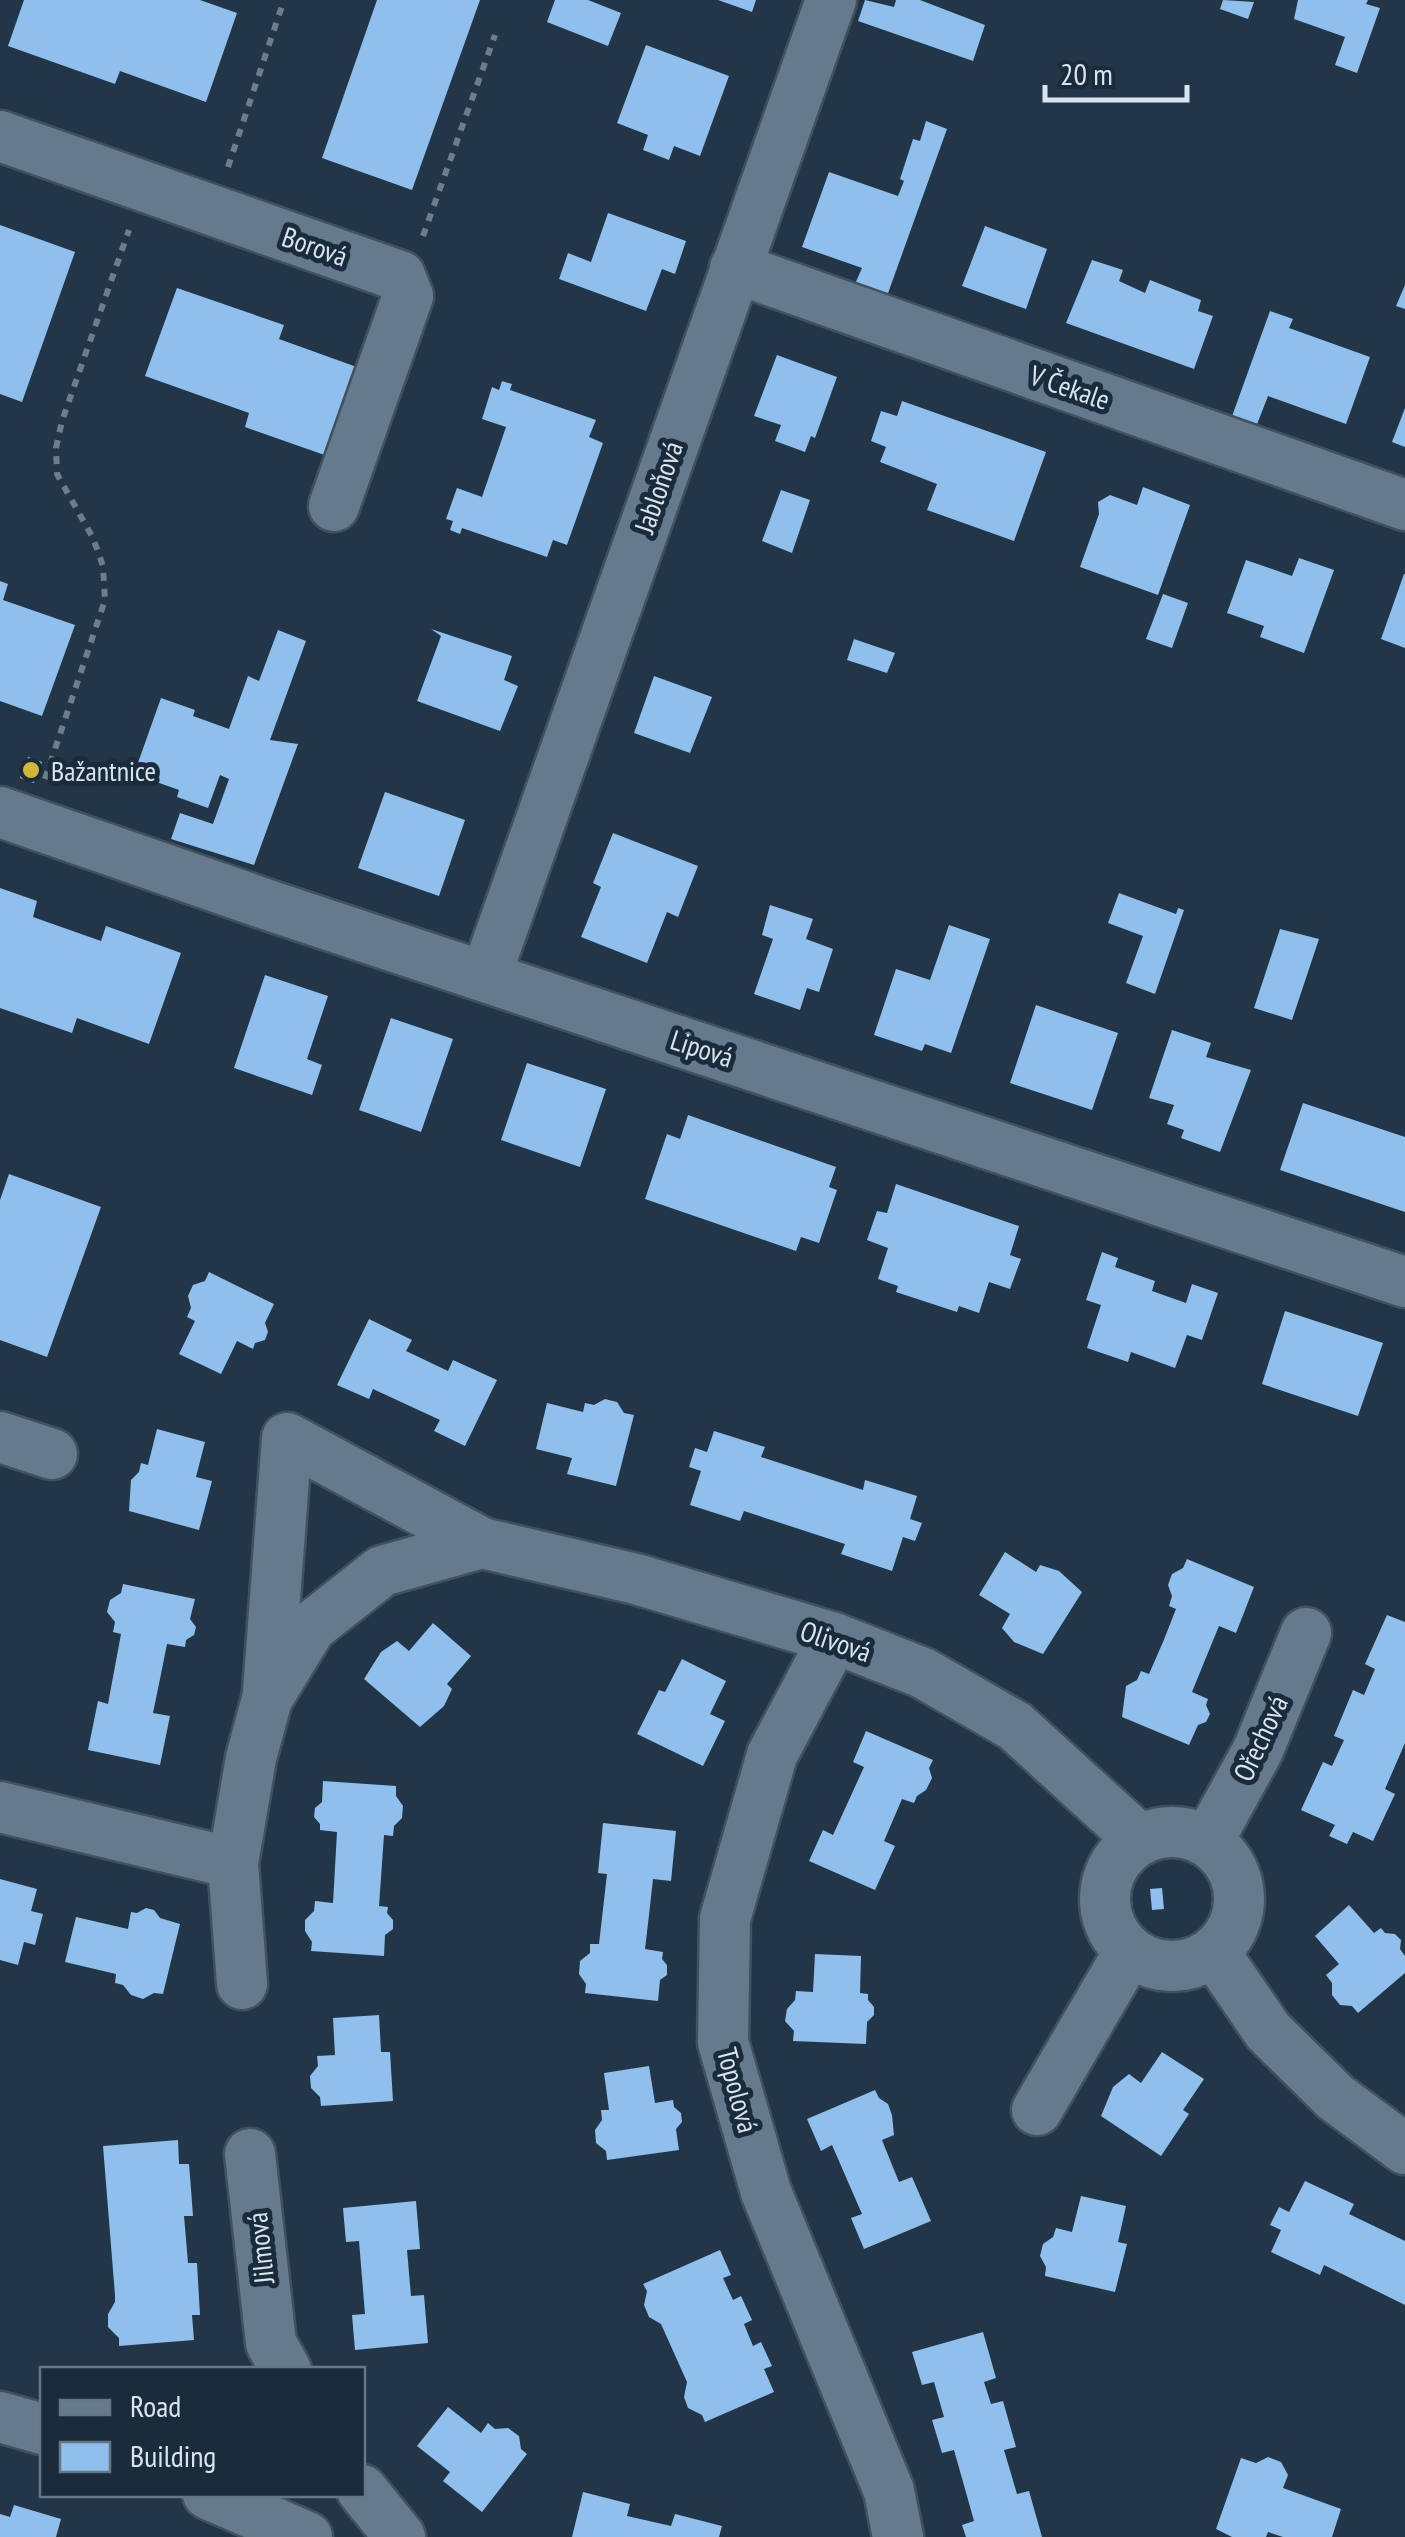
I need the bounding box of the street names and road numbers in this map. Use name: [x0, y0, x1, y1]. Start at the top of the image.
street label: Borová: [277, 218, 353, 274]
street label: V Čekale: [1024, 356, 1115, 418]
street label: Jabloňová: [625, 436, 691, 539]
street label: Lipová: [666, 1021, 738, 1075]
street label: Olivová: [796, 1612, 876, 1670]
street label: Ořechová: [1224, 1689, 1296, 1787]
street label: Topolová: [709, 2043, 767, 2137]
street label: Jilmová: [238, 2211, 282, 2286]

